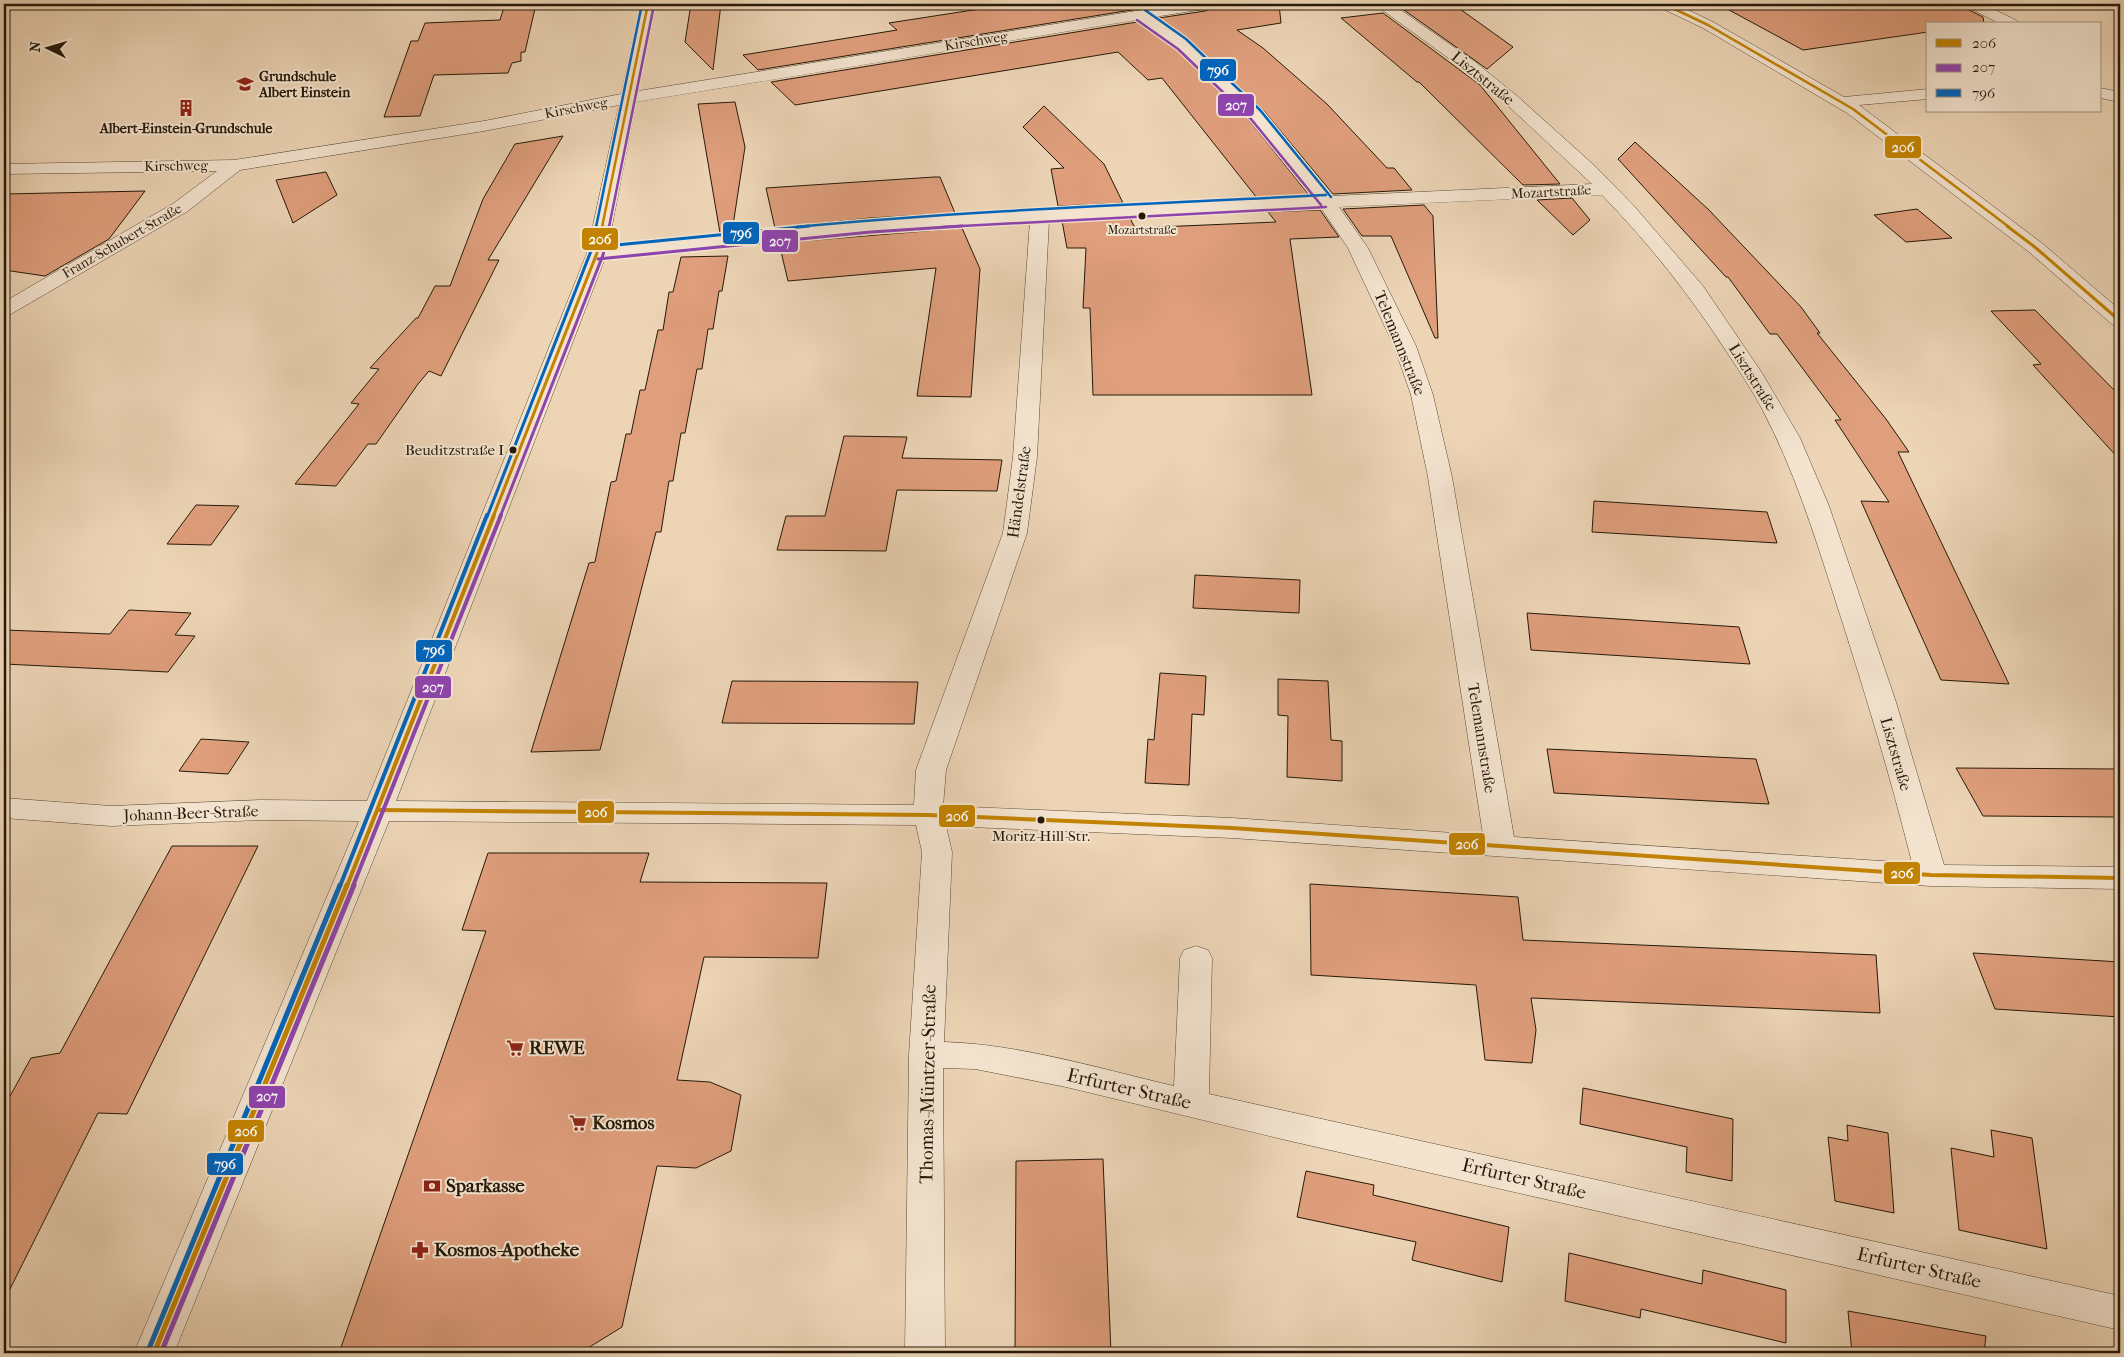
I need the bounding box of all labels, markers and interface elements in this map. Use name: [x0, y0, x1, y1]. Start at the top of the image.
north arrow: [22, 22, 72, 72]
legend: [1926, 22, 2102, 112]
street label: Kirschweg: [943, 28, 1009, 54]
text: 206: [1972, 34, 1997, 52]
text: N: [27, 41, 45, 53]
street label: Lisztstraße: [1448, 47, 1518, 109]
line badge: 796: [1199, 58, 1237, 82]
text: 207: [1972, 58, 1995, 76]
text: 796: [1206, 62, 1229, 79]
place label: Grundschule Albert Einstein: [258, 68, 351, 101]
school or university icon: Grundschule Albert Einstein: [235, 74, 255, 94]
text: 796: [1972, 84, 1996, 102]
street label: Kirschweg: [543, 93, 609, 122]
line badge: 207: [1217, 93, 1255, 117]
text: 207: [1225, 97, 1247, 114]
building icon: Albert-Einstein-Grundschule: [176, 98, 196, 118]
place label: Albert-Einstein-Grundschule: [99, 120, 272, 137]
line badge: 206: [1884, 135, 1922, 159]
text: 206: [1892, 139, 1915, 156]
street label: Kirschweg: [144, 157, 208, 175]
street label: Mozartstraße: [1510, 181, 1592, 203]
street label: Franz-Schubert-Straße: [59, 200, 185, 282]
marker: Mozartstraße: [1137, 211, 1147, 221]
line badge: 796: [722, 221, 760, 245]
place label: Mozartstraße: [1107, 223, 1177, 237]
text: 796: [729, 225, 752, 242]
line badge: 206: [581, 227, 619, 251]
line badge: 207: [761, 229, 799, 253]
text: 206: [589, 231, 612, 248]
text: 207: [769, 233, 791, 250]
street label: Telemannstraße: [1370, 288, 1430, 398]
street label: Lisztstraße: [1725, 340, 1781, 414]
place label: Beuditzstraße I: [405, 441, 504, 459]
marker: Beuditzstraße I: [508, 445, 518, 455]
street label: Händelstraße: [1003, 445, 1035, 539]
line badge: 796: [415, 639, 453, 663]
text: 796: [422, 642, 445, 659]
line badge: 207: [414, 675, 452, 699]
text: 207: [422, 679, 444, 696]
street label: Telemannstraße: [1464, 682, 1500, 795]
street label: Lisztstraße: [1876, 715, 1916, 793]
line badge: 206: [577, 800, 615, 824]
street label: Johann-Beer-Straße: [121, 801, 259, 825]
text: 206: [585, 804, 608, 821]
line badge: 206: [938, 804, 976, 828]
text: 206: [946, 808, 969, 825]
marker: Moritz-Hill-Str.: [1036, 815, 1046, 825]
place label: Moritz-Hill-Str.: [992, 827, 1090, 845]
line badge: 206: [1448, 832, 1486, 856]
text: 206: [1456, 836, 1479, 853]
line badge: 206: [1883, 861, 1921, 885]
text: 206: [1891, 865, 1914, 882]
street label: Thomas-Müntzer-Straße: [915, 984, 941, 1184]
place label: REWE: [529, 1037, 585, 1059]
supermarket icon: REWE: [505, 1038, 525, 1058]
street label: Erfurter Straße: [1065, 1064, 1193, 1114]
line badge: 207: [248, 1085, 286, 1109]
text: 207: [256, 1088, 278, 1105]
place label: Kosmos: [592, 1112, 655, 1134]
supermarket icon: Kosmos: [568, 1113, 588, 1133]
line badge: 206: [227, 1119, 265, 1143]
text: 206: [235, 1123, 258, 1140]
line badge: 796: [206, 1152, 244, 1176]
street label: Erfurter Straße: [1460, 1154, 1588, 1204]
text: 796: [213, 1156, 236, 1173]
place label: Sparkasse: [446, 1175, 525, 1197]
bank icon: Sparkasse: [422, 1176, 442, 1196]
place label: Kosmos-Apotheke: [434, 1239, 580, 1261]
pharmacy icon: Kosmos-Apotheke: [410, 1240, 430, 1260]
street label: Erfurter Straße: [1855, 1243, 1983, 1293]

